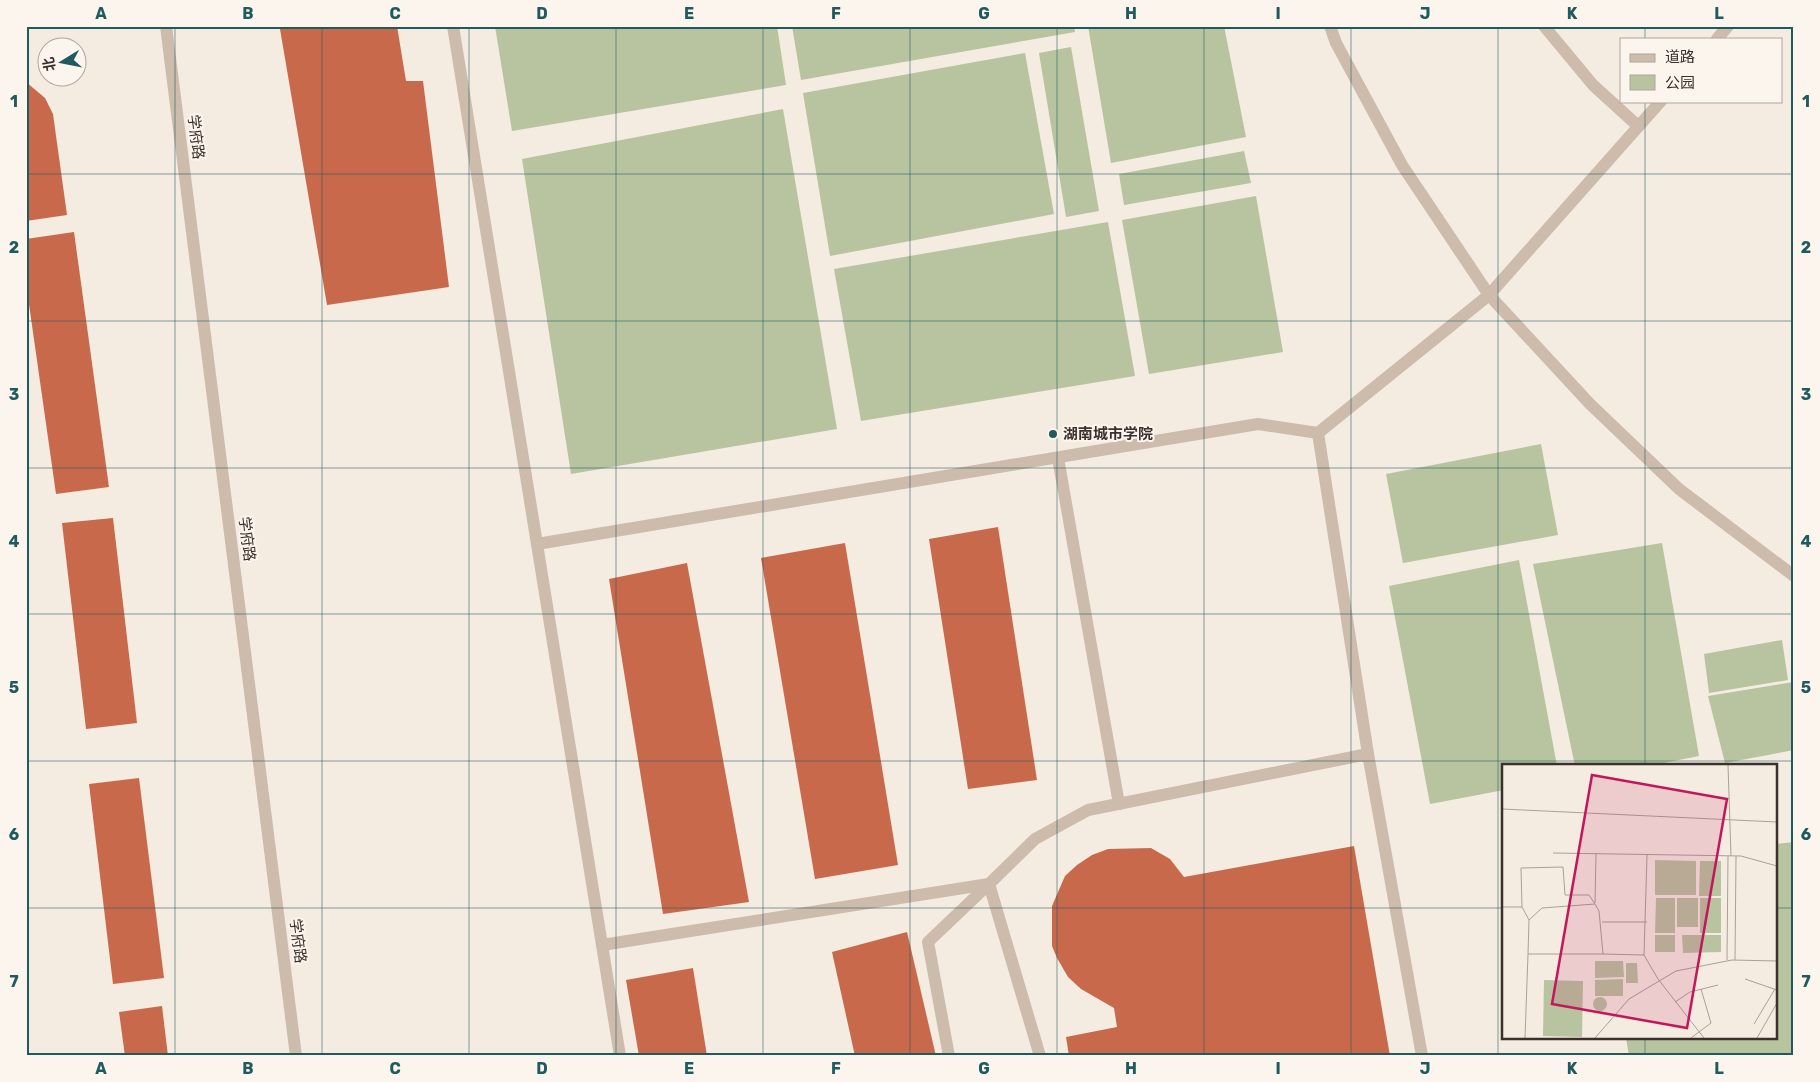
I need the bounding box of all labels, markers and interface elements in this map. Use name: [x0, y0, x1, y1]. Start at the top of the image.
text: A: [95, 4, 107, 23]
text: B: [242, 4, 254, 23]
text: C: [389, 4, 401, 23]
text: D: [536, 4, 548, 23]
text: E: [684, 4, 694, 23]
text: F: [831, 4, 841, 23]
text: G: [978, 4, 990, 23]
text: H: [1125, 4, 1137, 23]
text: I: [1275, 4, 1281, 23]
text: J: [1420, 4, 1430, 23]
text: K: [1567, 4, 1578, 23]
text: L: [1714, 4, 1724, 23]
north arrow: [38, 38, 88, 88]
legend: [1620, 38, 1782, 102]
text: 道路: [1665, 48, 1695, 66]
text: 北: [40, 56, 59, 73]
text: 公园: [1665, 74, 1695, 92]
text: 1: [10, 92, 18, 111]
text: 1: [1802, 92, 1810, 111]
street label: 学府路: [184, 114, 208, 160]
text: 2: [9, 238, 19, 257]
text: 2: [1801, 238, 1811, 257]
text: 3: [9, 385, 19, 404]
text: 3: [1801, 385, 1811, 404]
place label: 湖南城市学院: [1063, 425, 1153, 443]
marker: 湖南城市学院: [1047, 428, 1059, 440]
street label: 学府路: [235, 516, 259, 562]
text: 4: [9, 532, 20, 551]
text: 4: [1801, 532, 1812, 551]
text: 5: [9, 678, 19, 697]
text: 5: [1801, 678, 1811, 697]
inset map: [1502, 764, 1778, 1040]
text: 6: [9, 825, 19, 844]
text: 6: [1801, 825, 1811, 844]
street label: 学府路: [286, 918, 310, 964]
text: 7: [9, 972, 19, 991]
text: 7: [1801, 972, 1811, 991]
text: A: [95, 1059, 107, 1078]
text: B: [242, 1059, 254, 1078]
text: C: [389, 1059, 401, 1078]
text: D: [536, 1059, 548, 1078]
text: E: [684, 1059, 694, 1078]
text: F: [831, 1059, 841, 1078]
text: G: [978, 1059, 990, 1078]
text: H: [1125, 1059, 1137, 1078]
text: I: [1275, 1059, 1281, 1078]
text: J: [1420, 1059, 1430, 1078]
text: K: [1567, 1059, 1578, 1078]
text: L: [1714, 1059, 1724, 1078]

